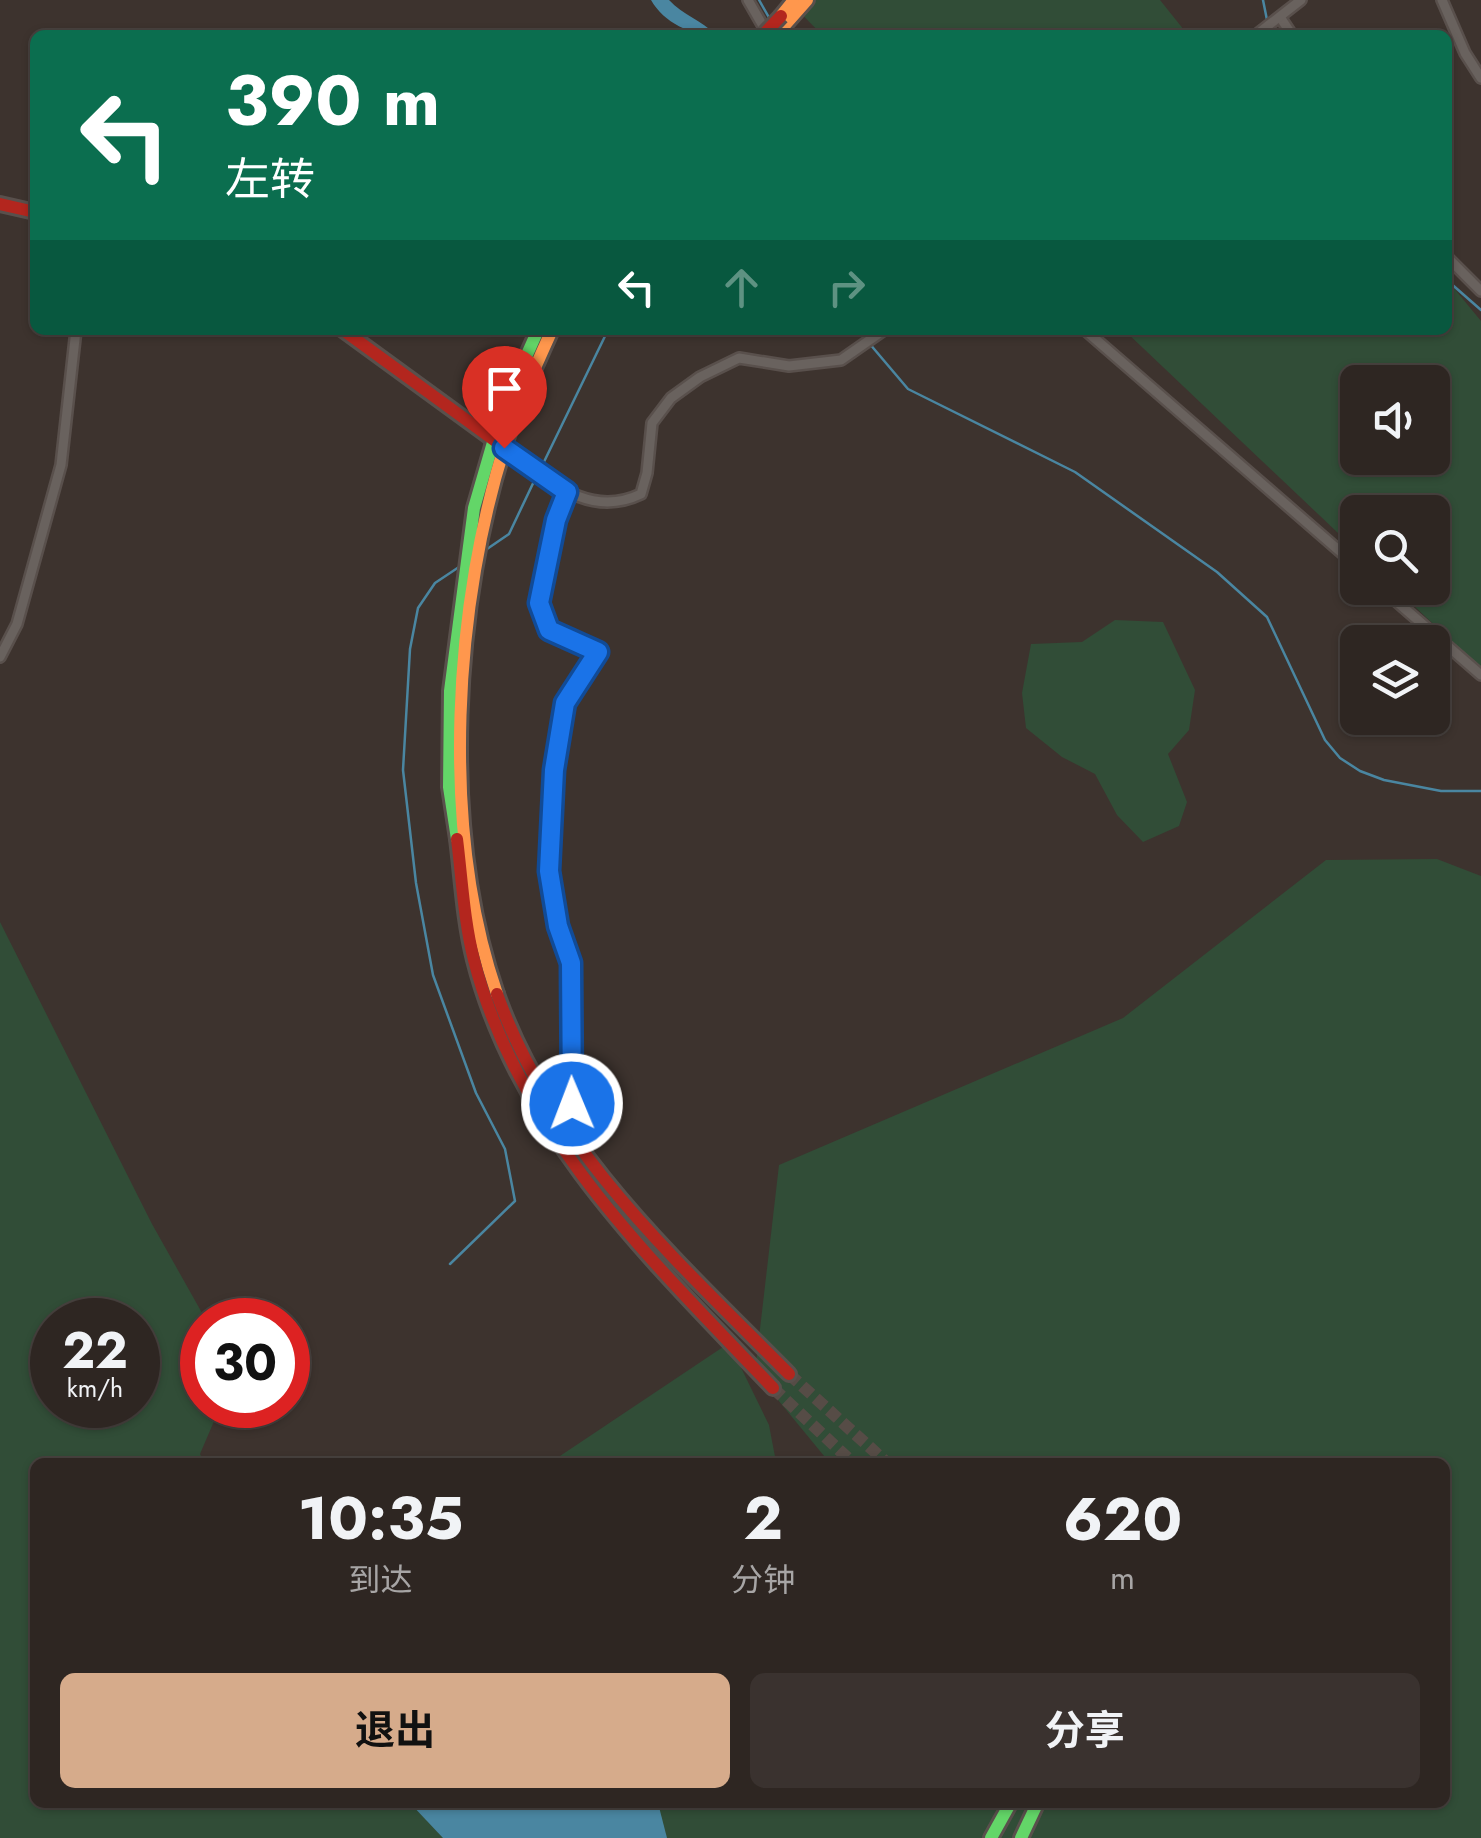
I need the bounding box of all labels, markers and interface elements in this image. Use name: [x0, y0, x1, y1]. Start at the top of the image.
text: 390 m: [225, 50, 440, 151]
icon: left: [60, 70, 190, 200]
text: 左转: [225, 147, 315, 212]
icon: left: [609, 260, 664, 315]
icon: ahead: [714, 260, 769, 315]
icon: right: [819, 260, 874, 315]
pin: [462, 346, 547, 449]
icon: arrive: [477, 361, 532, 416]
map controls: [1340, 365, 1450, 735]
button: sound: [1340, 365, 1450, 475]
button: search: [1340, 495, 1450, 605]
button: layers: [1340, 625, 1450, 735]
position arrow: [520, 1052, 624, 1156]
speed limit sign: 30: [180, 1298, 310, 1428]
text: 22: [62, 1314, 128, 1387]
text: km/h: [67, 1370, 123, 1406]
text: 10:35: [298, 1475, 463, 1562]
text: 2: [743, 1475, 783, 1562]
text: 620: [1063, 1476, 1182, 1563]
text: m: [1110, 1555, 1135, 1601]
text: 到达: [349, 1557, 413, 1603]
text: 分钟: [731, 1557, 795, 1603]
button: 退出: [60, 1673, 730, 1788]
button: 分享: [750, 1673, 1420, 1788]

